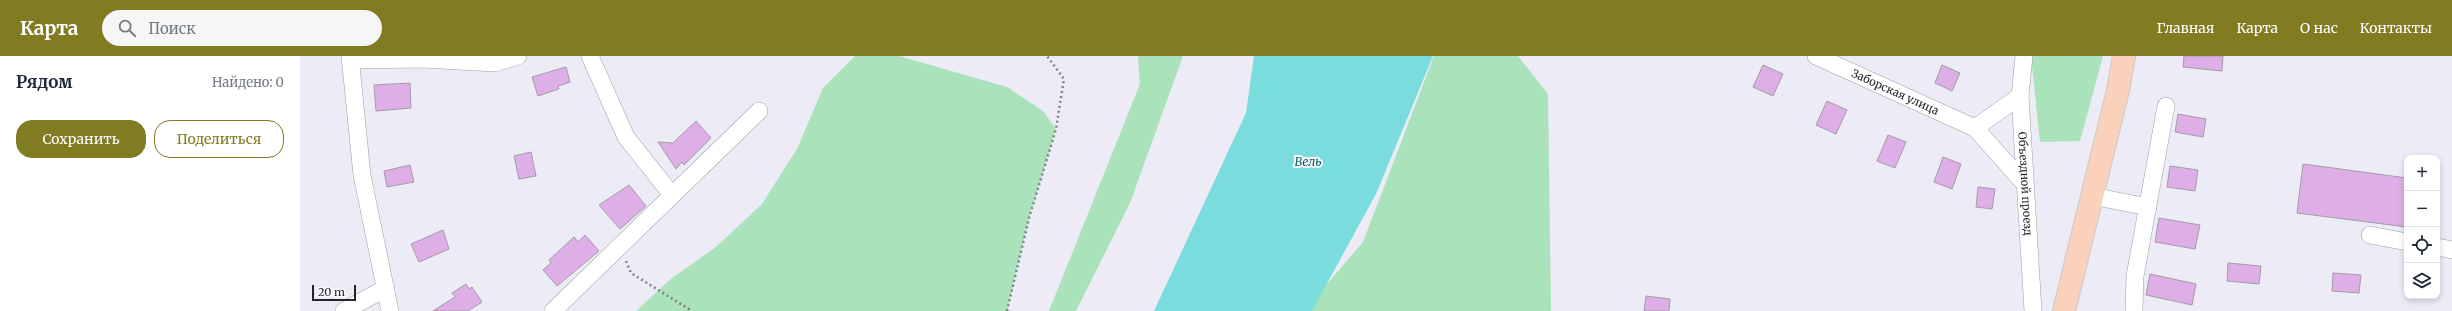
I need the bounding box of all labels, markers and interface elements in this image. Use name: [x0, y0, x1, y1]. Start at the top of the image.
search box: [102, 10, 382, 46]
text: Карта: [20, 16, 78, 40]
icon: search: [116, 17, 138, 39]
text: Поиск: [148, 19, 196, 38]
text: Главная: [2156, 19, 2214, 37]
text: Карта: [2236, 19, 2278, 37]
text: О нас: [2300, 19, 2338, 37]
text: Контакты: [2360, 19, 2432, 37]
street label: Заборская улица: [1849, 66, 1941, 118]
text: Рядом: [16, 71, 72, 93]
text: Найдено: 0: [212, 74, 284, 91]
button: Сохранить: [16, 120, 146, 158]
button: Поделиться: [154, 120, 284, 158]
street label: Объездной проезд: [2015, 131, 2035, 236]
water label: Вель: [1294, 154, 1322, 169]
map controls: [2404, 155, 2440, 299]
button: +: [2404, 155, 2440, 191]
button: −: [2404, 191, 2440, 227]
button: locate: [2404, 227, 2440, 263]
button: layers: [2404, 263, 2440, 299]
scale bar: [312, 283, 356, 302]
text: 20 m: [318, 285, 345, 299]

